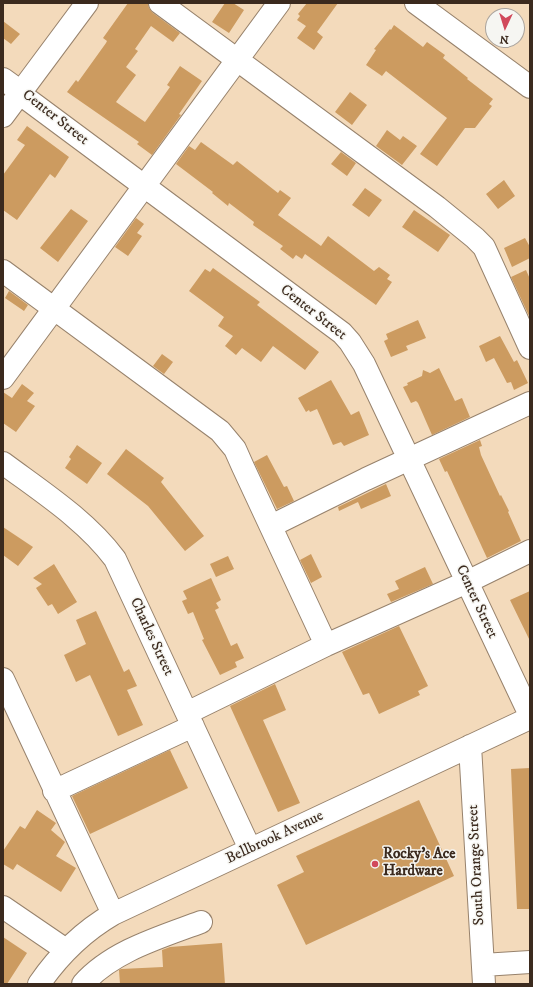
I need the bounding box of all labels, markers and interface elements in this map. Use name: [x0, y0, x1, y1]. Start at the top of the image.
north arrow: [485, 8, 525, 48]
text: N: [499, 32, 509, 46]
street label: Center Street: [18, 87, 92, 149]
street label: Center Street: [276, 282, 350, 344]
street label: Center Street: [451, 562, 501, 642]
street label: Charles Street: [125, 595, 177, 679]
street label: South Orange Street: [465, 804, 489, 926]
street label: Bellbrook Avenue: [223, 808, 327, 868]
place label: Rocky's Ace Hardware: [383, 846, 455, 881]
marker: Rocky's Ace Hardware: [370, 859, 380, 869]

